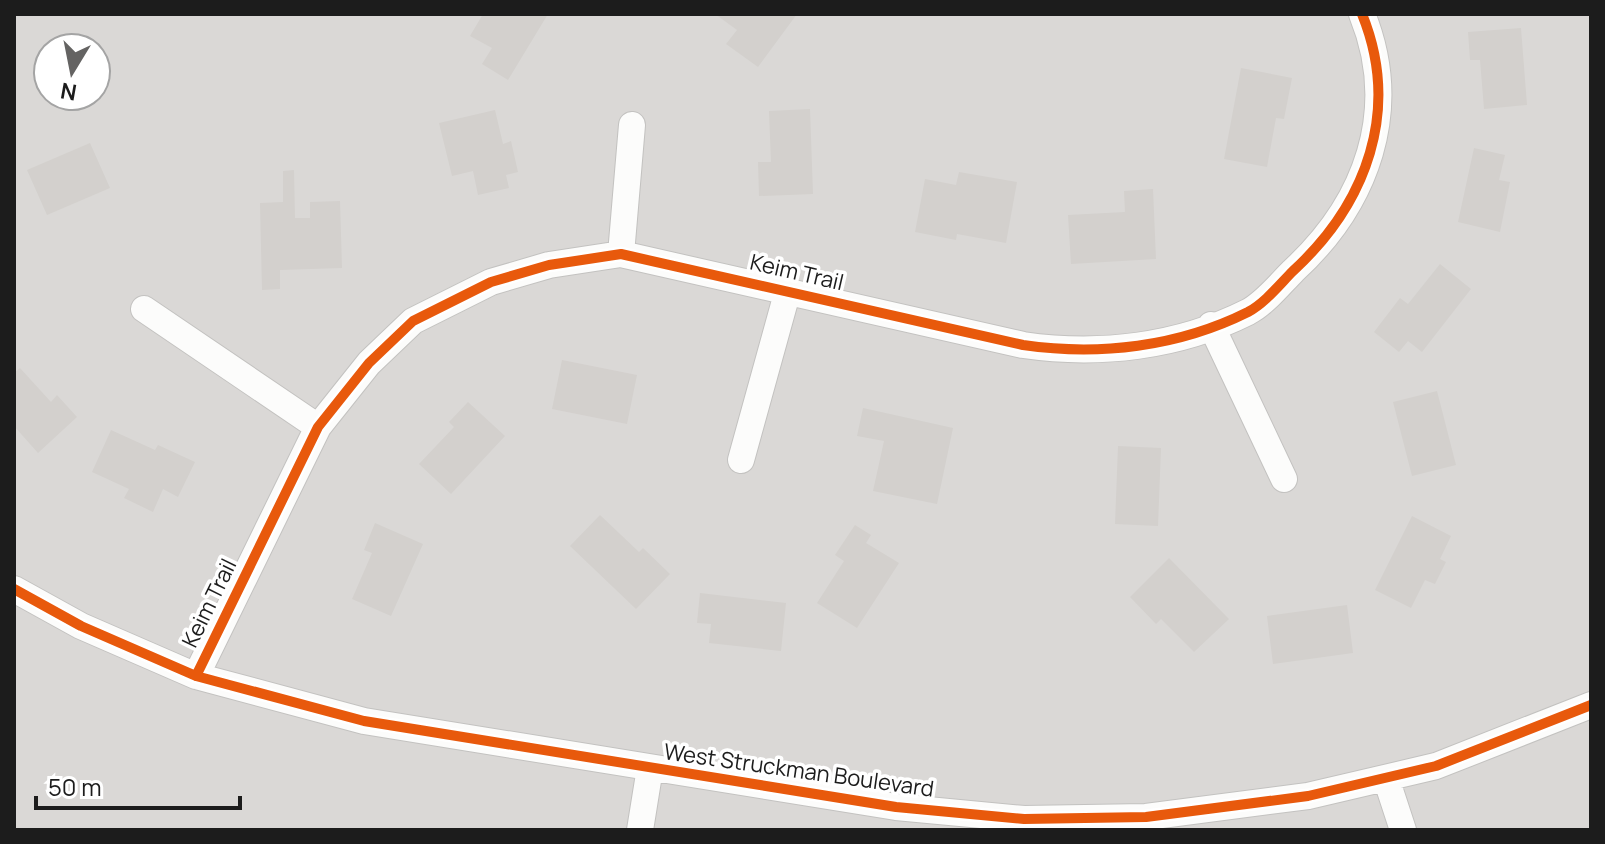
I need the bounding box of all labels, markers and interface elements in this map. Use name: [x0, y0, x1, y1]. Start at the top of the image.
north arrow: [32, 32, 112, 112]
text: N: [58, 76, 79, 108]
street label: Keim Trail: [747, 247, 847, 297]
street label: Keim Trail: [175, 554, 243, 652]
street label: West Struckman Boulevard: [662, 736, 936, 804]
scale bar: [36, 760, 240, 810]
text: 50 m: [48, 770, 102, 803]

